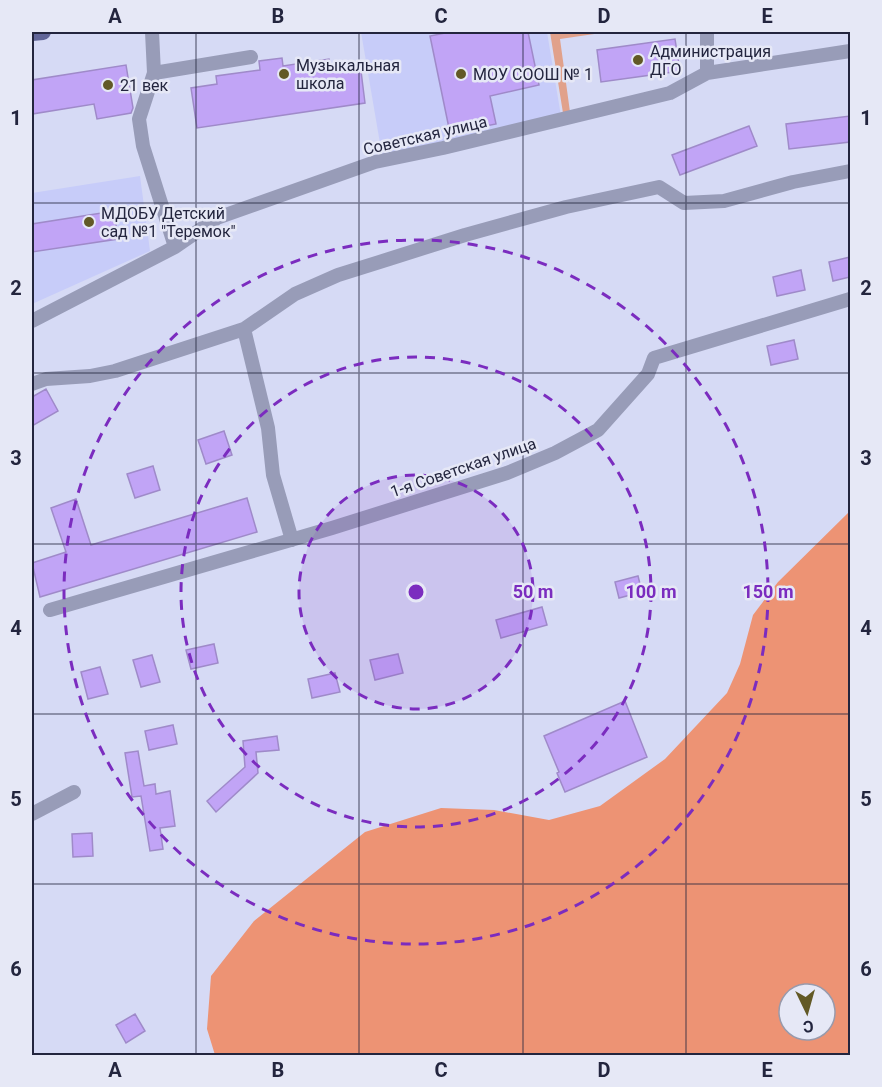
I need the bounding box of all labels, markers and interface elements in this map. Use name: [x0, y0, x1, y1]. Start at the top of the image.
text: A: [108, 4, 122, 28]
text: B: [272, 4, 284, 28]
text: C: [434, 4, 448, 28]
text: D: [598, 4, 611, 28]
text: E: [761, 4, 773, 28]
place label: Администрация ДГО: [650, 42, 771, 79]
marker: Администрация ДГО: [631, 53, 645, 67]
place label: Музыкальная школа: [296, 56, 400, 93]
place label: МОУ СООШ № 1: [473, 65, 593, 84]
marker: Музыкальная школа: [277, 67, 291, 81]
marker: МОУ СООШ № 1: [454, 67, 468, 81]
place label: 21 век: [120, 76, 169, 95]
marker: 21 век: [101, 78, 115, 92]
text: 1: [10, 106, 22, 130]
text: 1: [860, 106, 872, 130]
street label: Советская улица: [361, 112, 489, 159]
place label: МДОБУ Детский сад №1 "Теремок": [101, 204, 236, 241]
marker: МДОБУ Детский сад №1 "Теремок": [82, 215, 96, 229]
text: 2: [10, 276, 22, 300]
text: 2: [860, 276, 872, 300]
street label: 1-я Советская улица: [388, 434, 538, 501]
text: 3: [10, 446, 22, 470]
text: 3: [860, 446, 872, 470]
text: 50 m: [513, 581, 553, 602]
text: 100 m: [625, 581, 677, 602]
text: 150 m: [742, 581, 794, 602]
centre of rings: [406, 582, 426, 602]
text: 4: [10, 616, 22, 640]
text: 4: [860, 616, 872, 640]
text: 5: [10, 787, 22, 811]
text: 5: [860, 787, 872, 811]
text: 6: [10, 957, 22, 981]
text: 6: [860, 957, 872, 981]
north arrow: [777, 982, 837, 1042]
text: С: [802, 1017, 814, 1036]
text: A: [108, 1058, 122, 1082]
text: B: [272, 1058, 284, 1082]
text: C: [434, 1058, 448, 1082]
text: D: [598, 1058, 611, 1082]
text: E: [761, 1058, 773, 1082]

